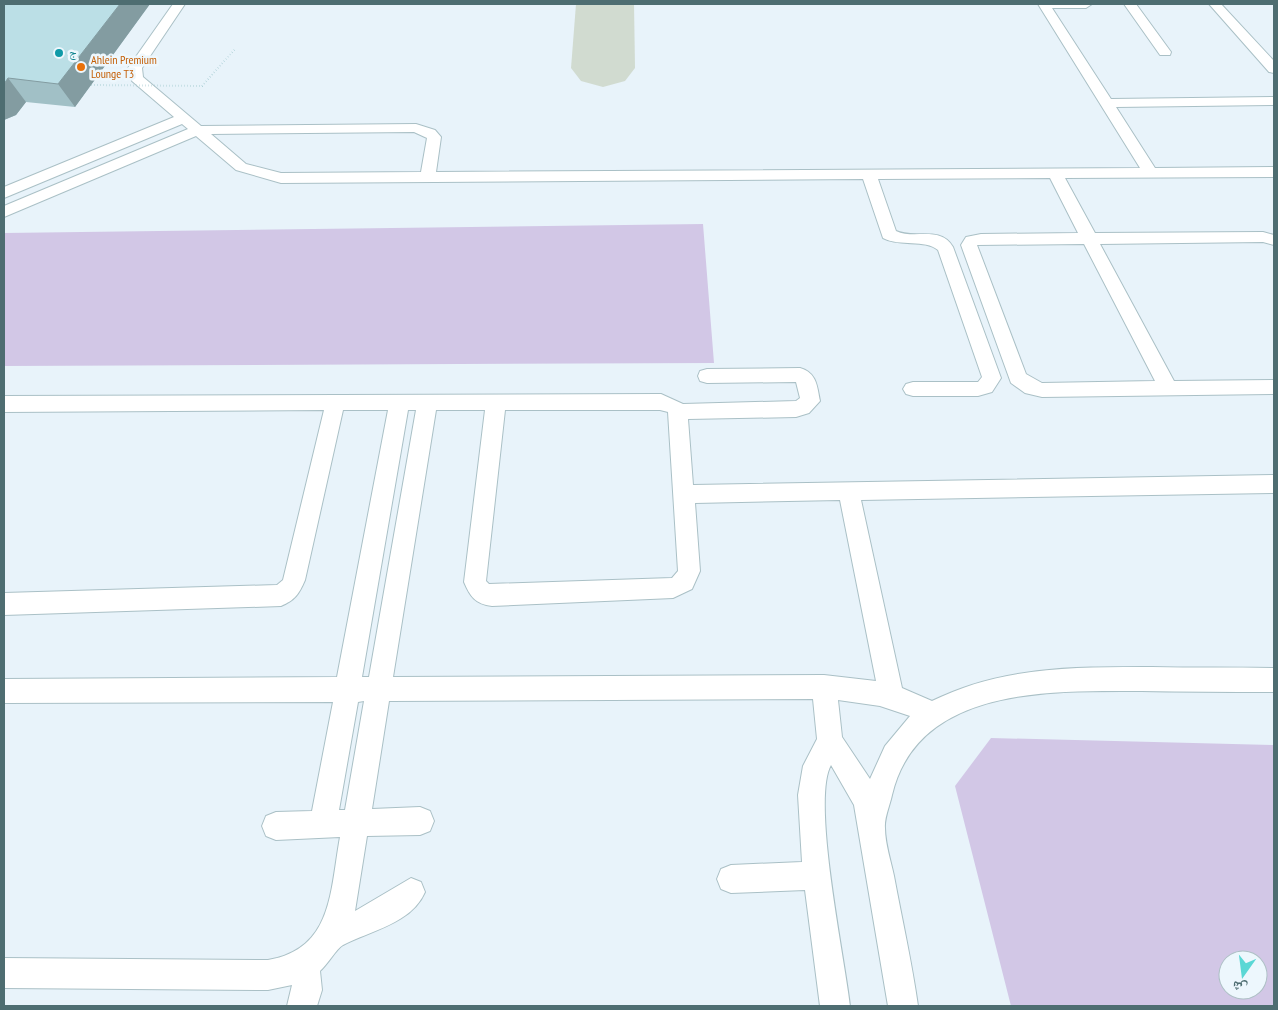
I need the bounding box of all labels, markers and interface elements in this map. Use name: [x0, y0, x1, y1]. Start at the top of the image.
place label: ج: [69, 45, 77, 60]
marker: ج: [53, 47, 65, 59]
place label: Ahlein Premium Lounge T3: [91, 52, 157, 81]
marker: Ahlein Premium Lounge T3: [75, 61, 87, 73]
north arrow: [1218, 950, 1268, 1000]
text: ش: [1230, 977, 1249, 998]

